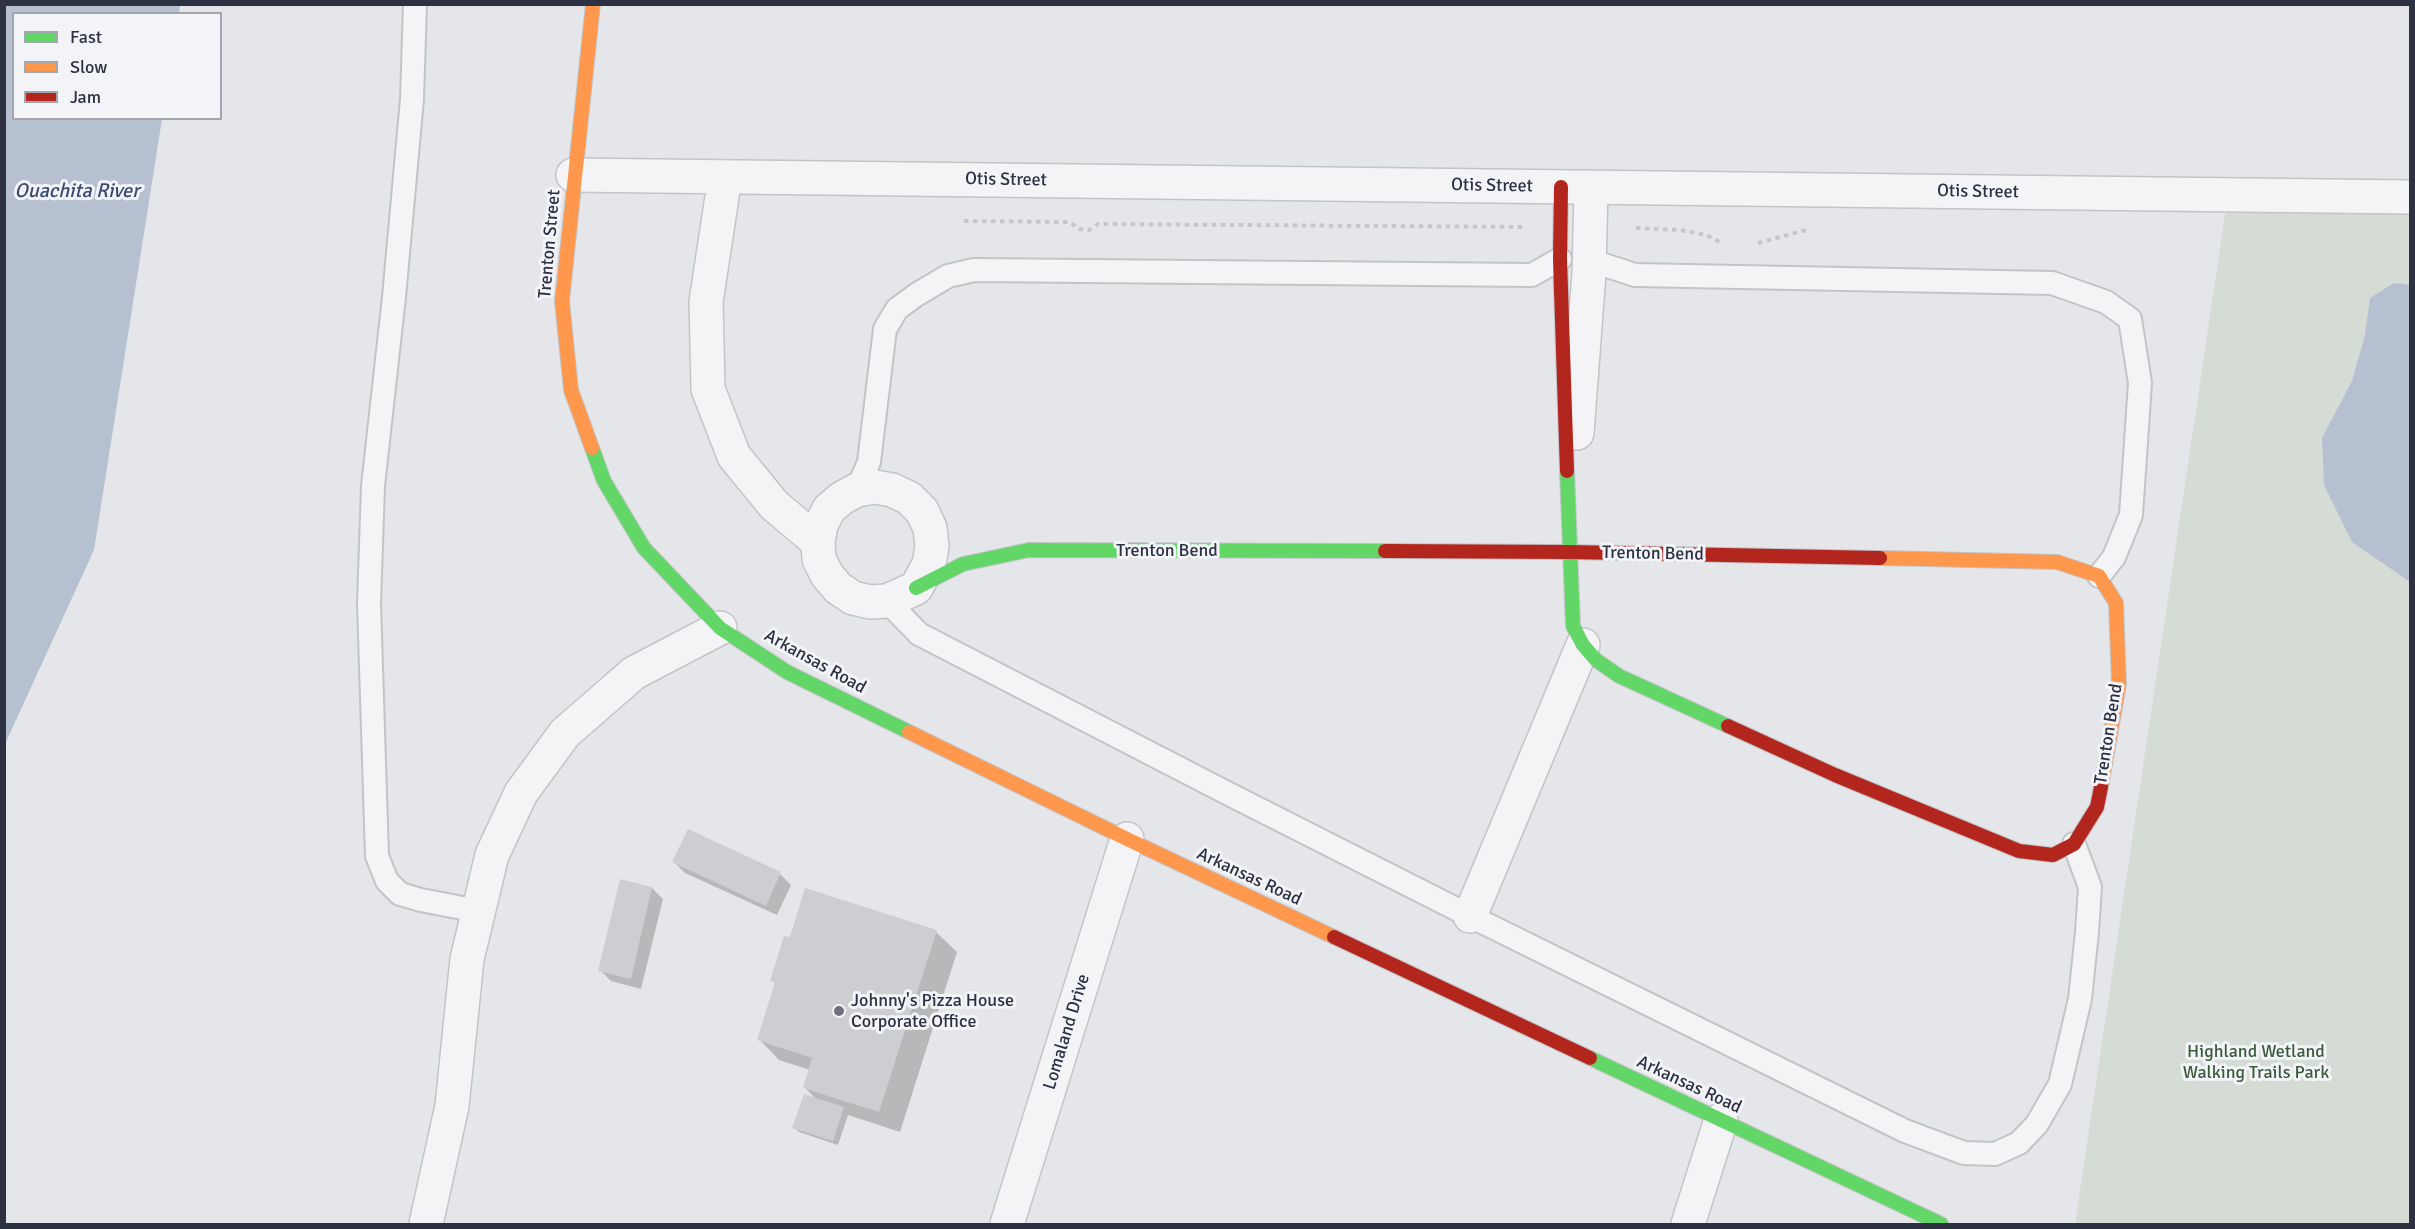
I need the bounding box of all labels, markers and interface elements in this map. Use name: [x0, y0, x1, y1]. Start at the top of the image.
legend: [12, 12, 222, 120]
text: Fast: [70, 26, 102, 48]
text: Slow: [70, 56, 107, 78]
text: Jam: [70, 86, 101, 108]
street label: Otis Street: [965, 168, 1047, 192]
street label: Otis Street: [1451, 174, 1533, 198]
water label: Ouachita River: [15, 180, 139, 204]
street label: Otis Street: [1937, 180, 2019, 204]
street label: Trenton Street: [534, 189, 566, 299]
street label: Trenton Bend: [1116, 540, 1218, 562]
street label: Trenton Bend: [1602, 542, 1704, 566]
street label: Arkansas Road: [760, 625, 870, 699]
street label: Trenton Bend: [2090, 682, 2128, 786]
street label: Arkansas Road: [1193, 843, 1305, 911]
street label: Lomaland Drive: [1039, 972, 1095, 1092]
place label: Johnny's Pizza House Corporate Office: [851, 990, 1014, 1032]
marker: Johnny's Pizza House Corporate Office: [832, 1004, 846, 1018]
park label: Highland Wetland Walking Trails Park: [2183, 1041, 2329, 1084]
street label: Arkansas Road: [1633, 1051, 1745, 1119]

